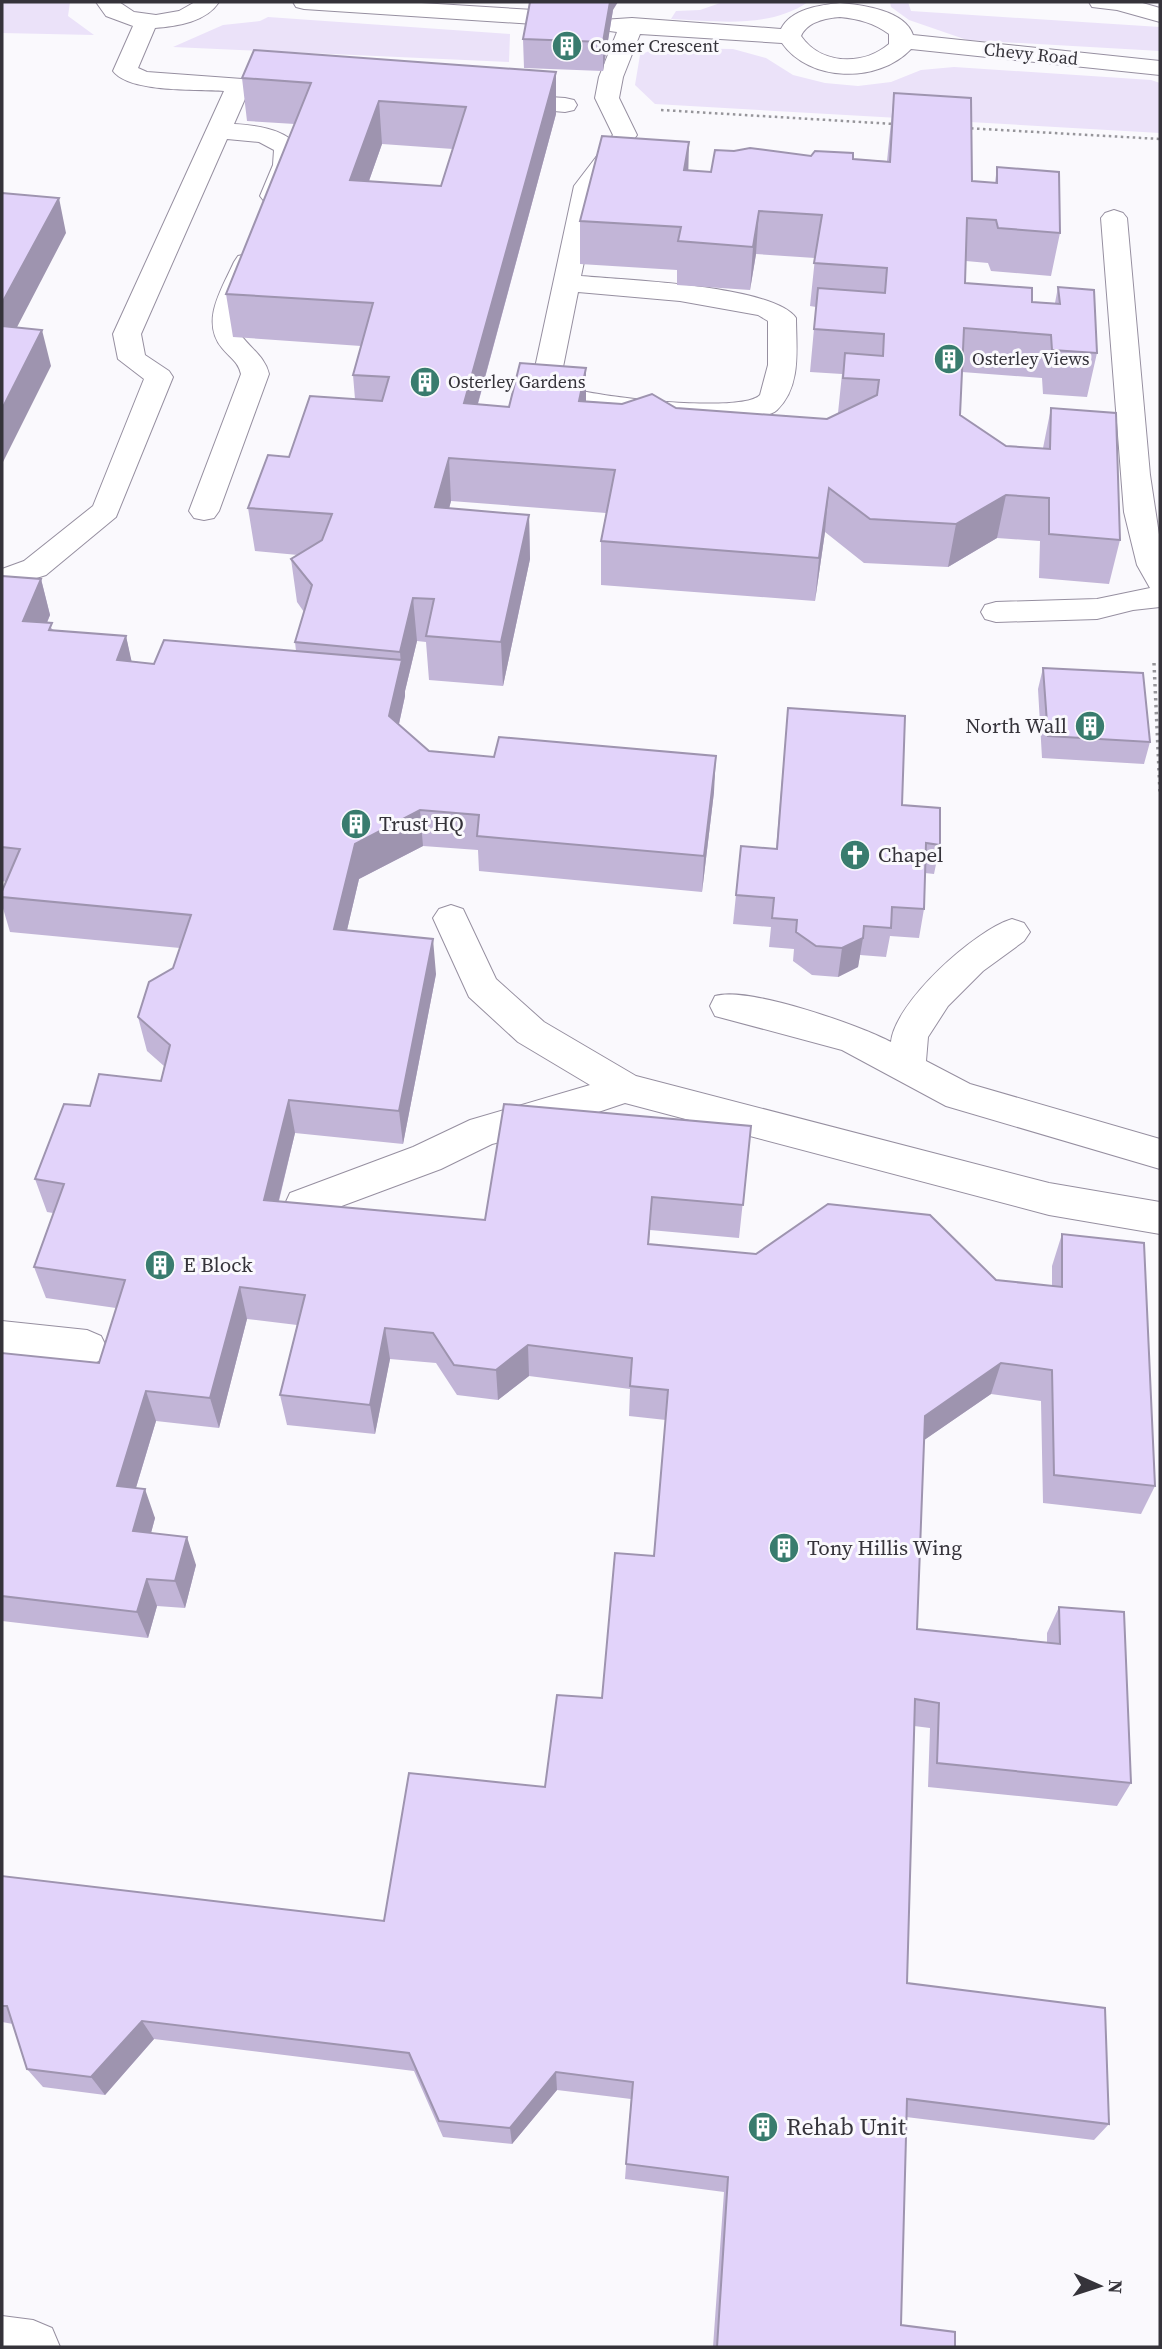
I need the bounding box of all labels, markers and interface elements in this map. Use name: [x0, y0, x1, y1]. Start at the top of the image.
building icon: Comer Crescent: [550, 29, 584, 63]
place label: Comer Crescent: [590, 33, 719, 58]
street label: Chevy Road: [983, 36, 1079, 71]
building icon: Osterley Views: [932, 342, 966, 376]
place label: Osterley Views: [972, 346, 1090, 371]
building icon: Osterley Gardens: [408, 365, 442, 399]
place label: Osterley Gardens: [448, 369, 586, 394]
building icon: North Wall: [1073, 709, 1107, 743]
place label: North Wall: [965, 711, 1067, 740]
building icon: Trust HQ: [339, 807, 373, 841]
place label: Trust HQ: [379, 809, 464, 838]
church icon: Chapel: [838, 838, 872, 872]
place label: Chapel: [878, 840, 943, 869]
building icon: E Block: [143, 1248, 177, 1282]
place label: E Block: [183, 1250, 253, 1279]
building icon: Tony Hillis Wing: [767, 1531, 801, 1565]
place label: Tony Hillis Wing: [807, 1533, 962, 1562]
building icon: Rehab Unit: [746, 2110, 780, 2144]
place label: Rehab Unit: [786, 2110, 906, 2143]
north arrow: [1064, 2251, 1134, 2321]
text: N: [1103, 2279, 1129, 2295]

